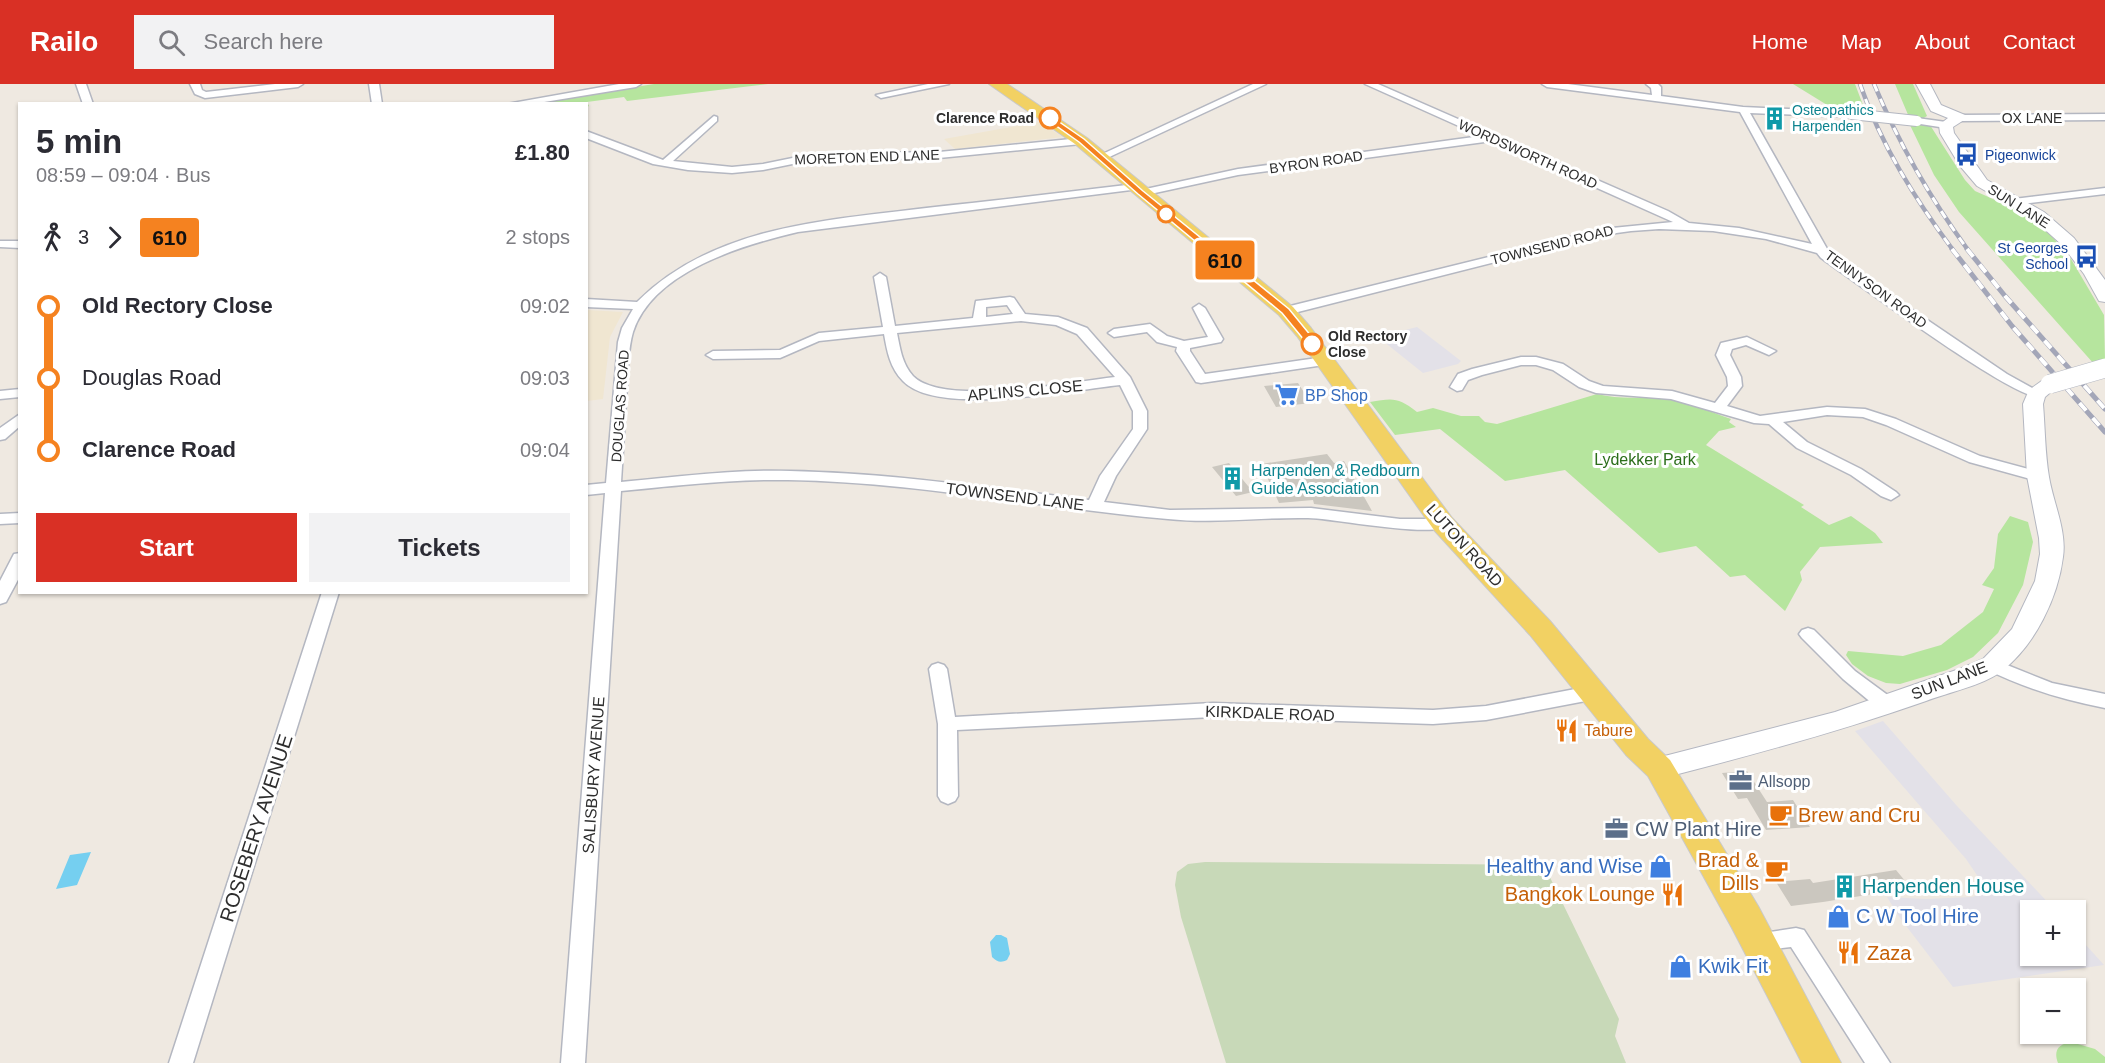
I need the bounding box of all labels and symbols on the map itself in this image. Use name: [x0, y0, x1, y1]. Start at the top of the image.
place label: Osteopathics Harpenden: [1792, 102, 1874, 134]
building icon: Osteopathics Harpenden: [1761, 105, 1787, 131]
marker: Clarence Road: [1039, 107, 1061, 129]
place label: Clarence Road: [936, 110, 1034, 126]
street label: OX LANE: [2002, 110, 2062, 126]
street label: WORDSWORTH ROAD: [1456, 116, 1600, 192]
bus stop icon: Pigeonwick: [1954, 142, 1980, 168]
street label: MORETON END LANE: [794, 146, 940, 168]
place label: Pigeonwick: [1985, 147, 2057, 163]
street label: BYRON ROAD: [1268, 148, 1364, 176]
street label: SUN LANE: [1985, 181, 2053, 231]
unlabelled marker: [1157, 205, 1175, 223]
street label: TOWNSEND ROAD: [1489, 222, 1615, 268]
line badge: 610: [1190, 240, 1260, 279]
place label: St Georges School: [1997, 240, 2068, 272]
bus stop icon: St Georges School: [2073, 243, 2099, 269]
street label: TENNYSON ROAD: [1822, 247, 1930, 331]
place label: Old Rectory Close: [1328, 328, 1408, 360]
marker: Old Rectory Close: [1301, 333, 1323, 355]
street label: DOUGLAS ROAD: [608, 349, 632, 463]
street label: APLINS CLOSE: [967, 377, 1083, 404]
supermarket icon: BP Shop: [1274, 382, 1300, 408]
place label: BP Shop: [1305, 387, 1368, 404]
park label: Lydekker Park: [1594, 451, 1697, 468]
place label: Harpenden & Redbourn Guide Association: [1251, 462, 1420, 497]
building icon: Harpenden & Redbourn Guide Association: [1220, 466, 1246, 492]
street label: TOWNSEND LANE: [945, 480, 1085, 513]
street label: LUTON ROAD: [1423, 501, 1506, 590]
street label: SUN LANE: [1909, 658, 1990, 703]
street label: SALISBURY AVENUE: [580, 696, 607, 854]
street label: KIRKDALE ROAD: [1205, 703, 1335, 724]
restaurant icon: Tabure: [1553, 717, 1579, 743]
place label: Tabure: [1584, 722, 1633, 739]
street label: ROSEBERY AVENUE: [215, 732, 297, 924]
office icon: Allsopp: [1727, 768, 1753, 794]
place label: Allsopp: [1758, 773, 1811, 790]
cafe icon: Brew and Cru: [1767, 802, 1793, 828]
place label: Brew and Cru: [1798, 804, 1920, 826]
office icon: CW Plant Hire: [1604, 816, 1630, 842]
place label: CW Plant Hire: [1635, 818, 1762, 840]
place label: Brad & Dills: [1698, 849, 1760, 894]
shop icon: Healthy and Wise: [1648, 853, 1674, 879]
place label: Healthy and Wise: [1486, 855, 1643, 877]
cafe icon: Brad & Dills: [1764, 858, 1790, 884]
building icon: Harpenden House: [1831, 873, 1857, 899]
place label: Harpenden House: [1862, 875, 2024, 897]
restaurant icon: Bangkok Lounge: [1660, 881, 1686, 907]
place label: Bangkok Lounge: [1505, 883, 1655, 905]
shop icon: C W Tool Hire: [1825, 903, 1851, 929]
place label: C W Tool Hire: [1856, 905, 1979, 927]
restaurant icon: Zaza: [1836, 940, 1862, 966]
place label: Zaza: [1867, 942, 1912, 964]
shop icon: Kwik Fit: [1667, 953, 1693, 979]
place label: Kwik Fit: [1698, 955, 1768, 977]

